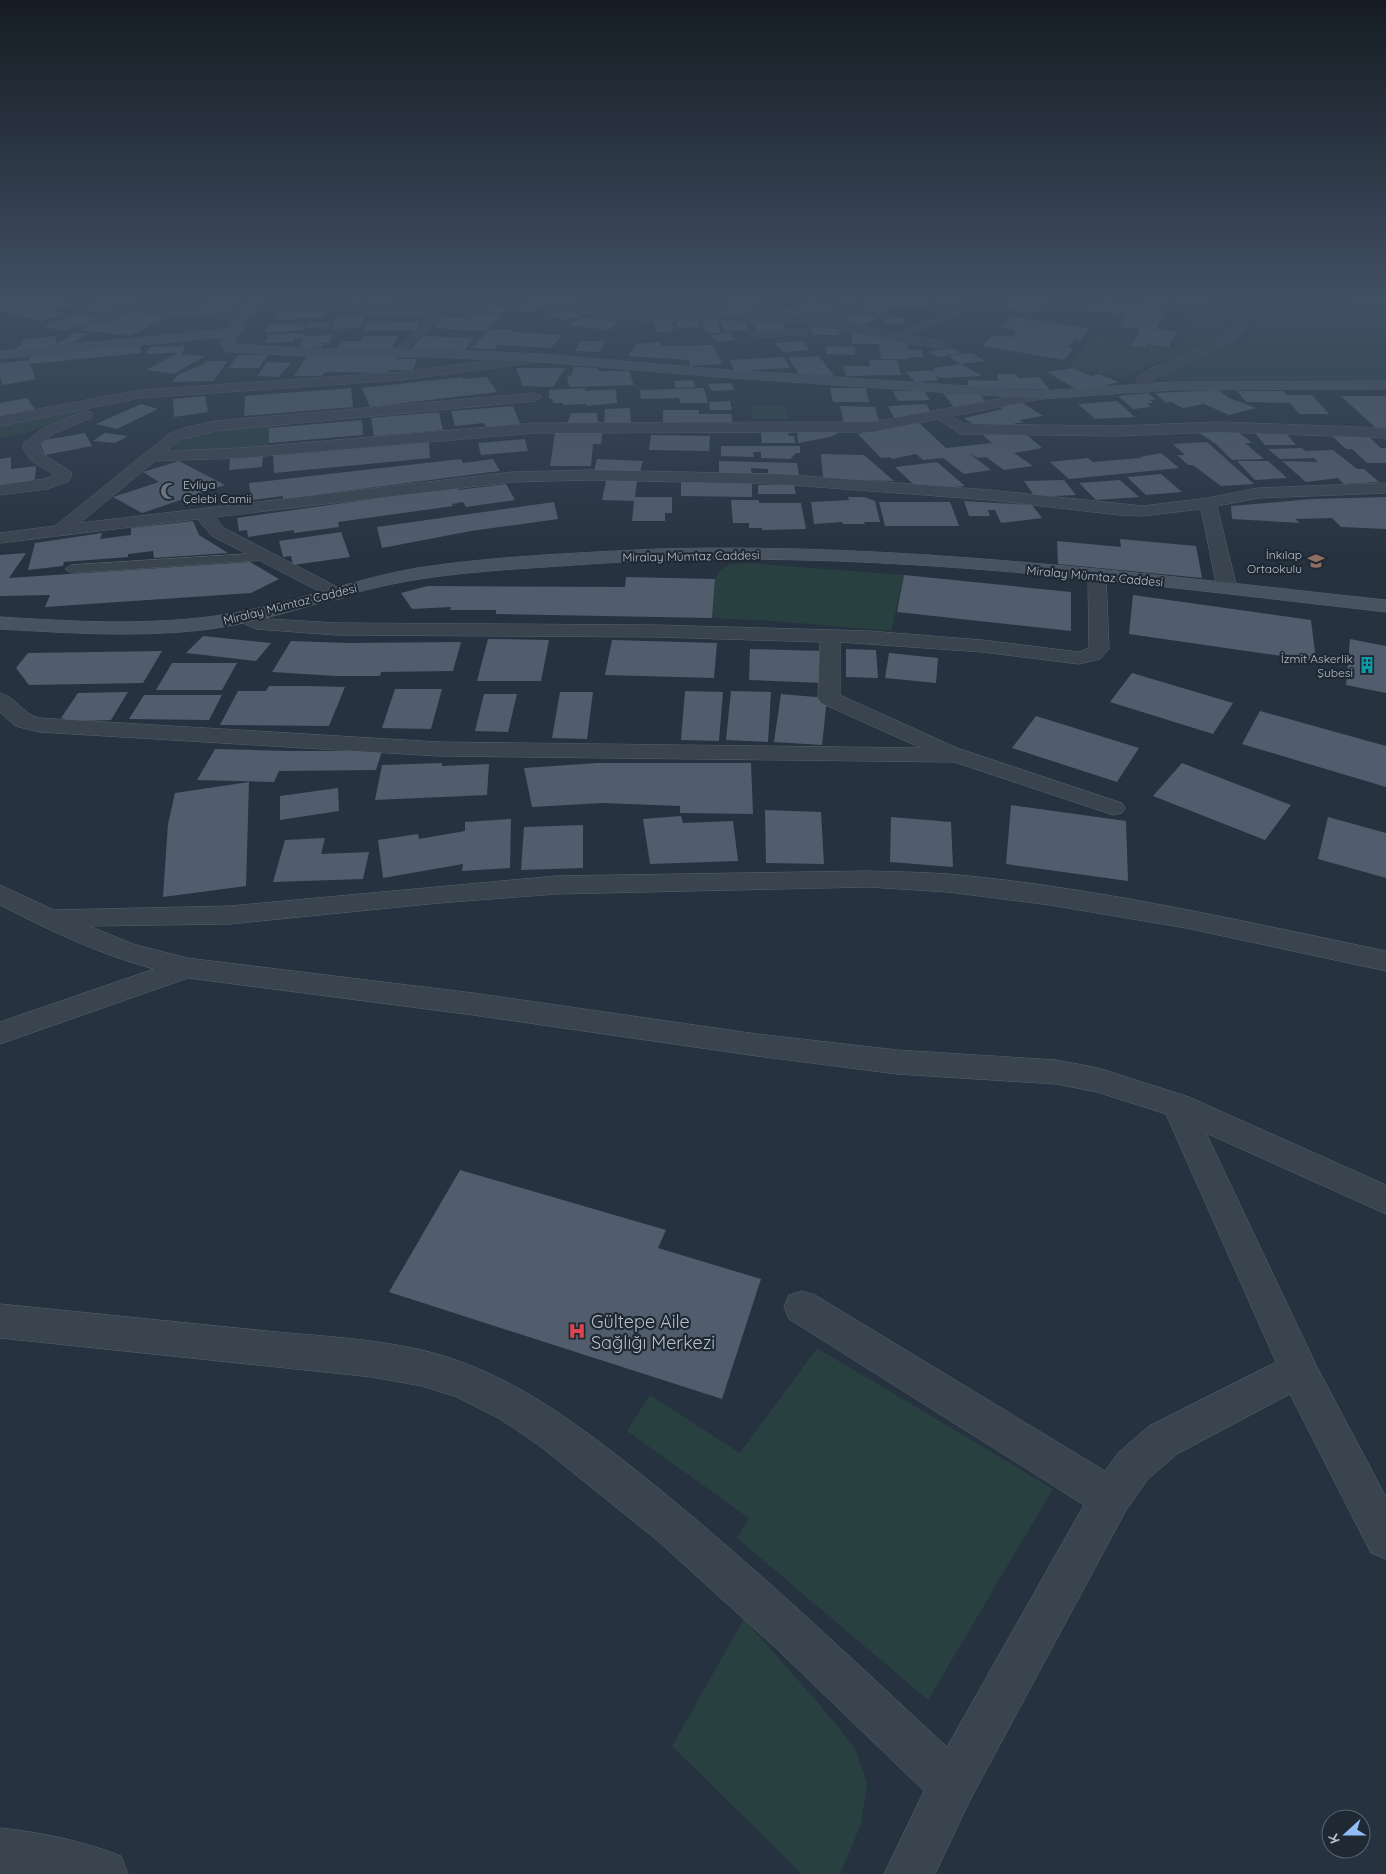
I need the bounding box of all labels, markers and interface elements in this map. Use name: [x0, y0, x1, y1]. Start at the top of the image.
place label: Evliya Çelebi Camii: [183, 477, 251, 506]
mosque icon: Evliya Çelebi Camii: [159, 481, 179, 501]
street label: Miralay Mümtaz Caddesi: [622, 547, 760, 565]
place label: İnkılap Ortaokulu: [1247, 547, 1302, 576]
school or university icon: İnkılap Ortaokulu: [1306, 551, 1326, 571]
street label: Miralay Mümtaz Caddesi: [1026, 563, 1164, 589]
street label: Miralay Mümtaz Caddesi: [222, 580, 358, 628]
place label: İzmit Askerlik Şubesi: [1281, 651, 1353, 680]
building icon: İzmit Askerlik Şubesi: [1357, 655, 1377, 675]
place label: Gültepe Aile Sağlığı Merkezi: [591, 1310, 715, 1354]
hospital icon: Gültepe Aile Sağlığı Merkezi: [567, 1321, 587, 1341]
north arrow: [1321, 1809, 1371, 1859]
text: K: [1324, 1831, 1344, 1846]

